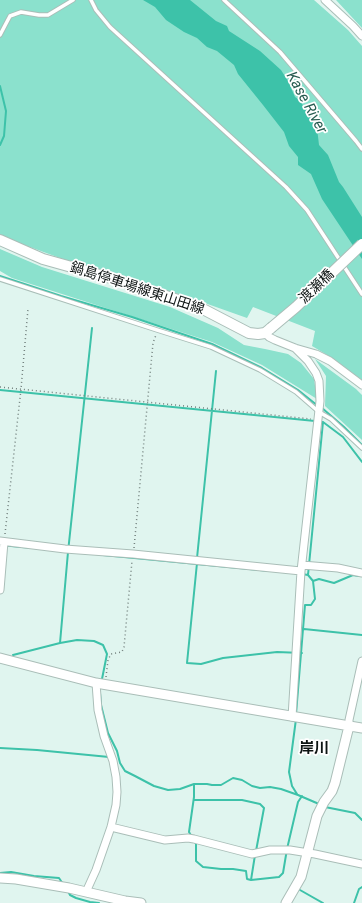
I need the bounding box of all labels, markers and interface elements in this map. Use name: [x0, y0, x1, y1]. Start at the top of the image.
water label: Kase River: [282, 69, 330, 137]
street label: 鍋島停車場線東山田線: [68, 259, 206, 319]
street label: 渡瀬橋: [296, 266, 338, 308]
district label: 岸川: [299, 740, 329, 758]

